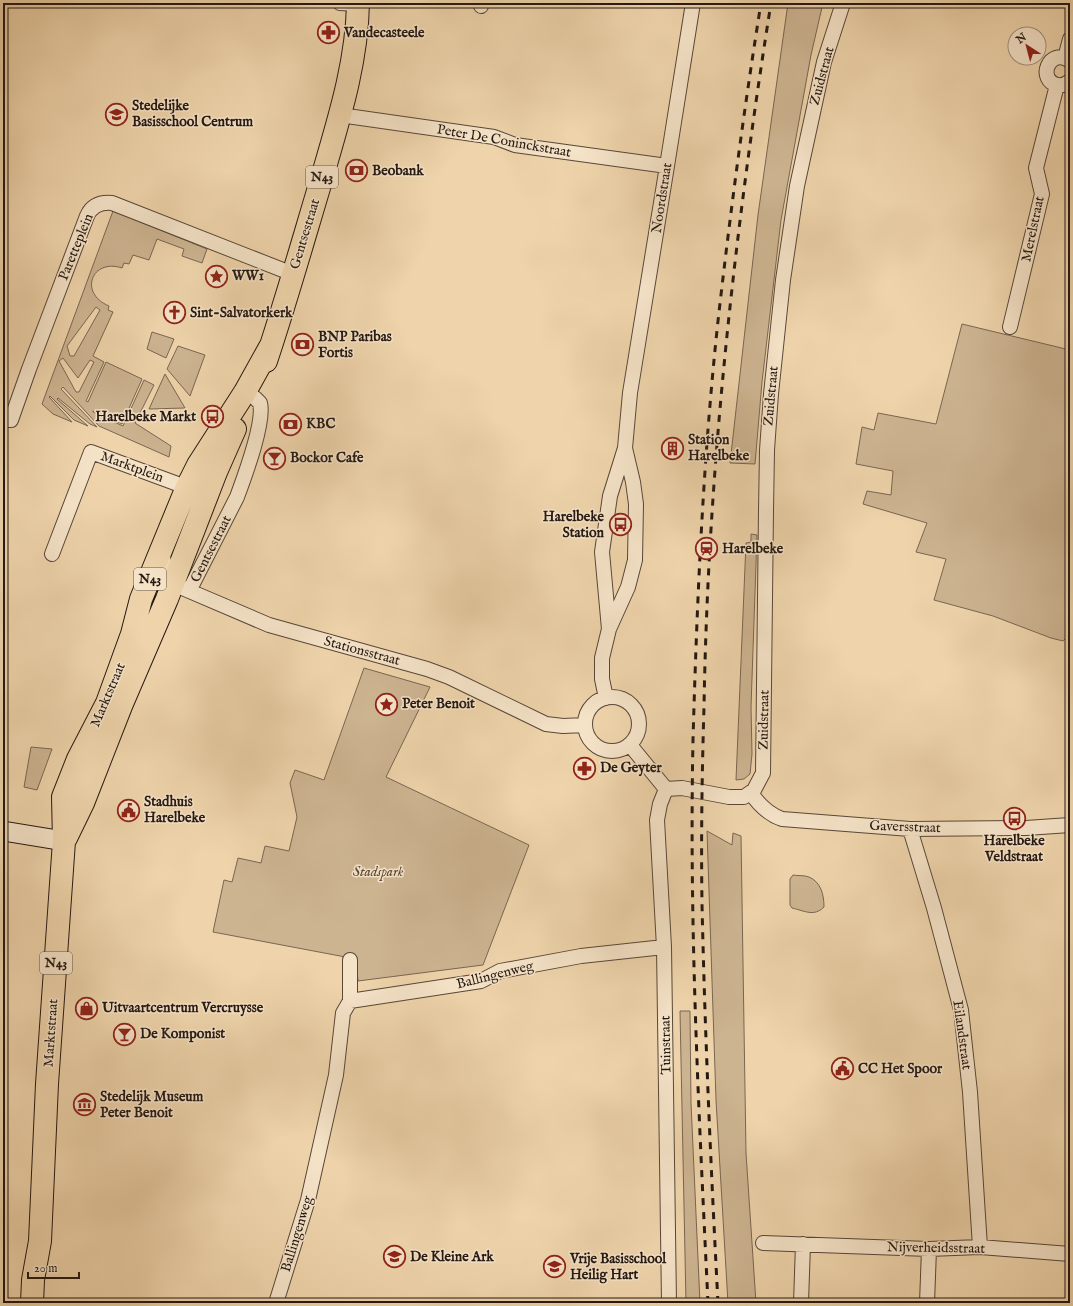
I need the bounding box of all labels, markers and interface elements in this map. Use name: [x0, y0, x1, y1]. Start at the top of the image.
pharmacy icon: Vandecasteele: [315, 20, 341, 46]
place label: Vandecasteele: [343, 24, 425, 42]
north arrow: [1007, 26, 1047, 66]
text: N: [1013, 30, 1030, 48]
street label: Zuidstraat: [806, 45, 839, 107]
place label: Stedelijke Basisschool Centrum: [132, 97, 253, 131]
school or university icon: Stedelijke Basisschool Centrum: [104, 101, 130, 127]
street label: Peter De Coninckstraat: [436, 120, 573, 162]
bank icon: Beobank: [343, 158, 369, 184]
street label: Noordstraat: [648, 161, 676, 235]
place label: Beobank: [372, 162, 424, 180]
road number: N43: [306, 166, 338, 188]
street label: Merelstraat: [1017, 194, 1049, 263]
street label: Gentsestraat: [286, 196, 324, 271]
street label: Paretteplein: [54, 210, 98, 283]
place icon: WW1: [203, 263, 229, 289]
place label: WW1: [231, 267, 264, 285]
church icon: Sint-Salvatorkerk: [161, 300, 187, 326]
place label: Sint-Salvatorkerk: [190, 304, 293, 322]
place label: BNP Paribas Fortis: [318, 328, 392, 362]
bank icon: BNP Paribas Fortis: [290, 332, 316, 358]
street label: Zuidstraat: [759, 365, 783, 427]
bus stop icon: Harelbeke Markt: [199, 404, 225, 430]
place label: Harelbeke Markt: [95, 408, 196, 426]
bank icon: KBC: [277, 411, 303, 437]
place label: KBC: [306, 415, 335, 433]
place label: Station Harelbeke: [688, 431, 750, 465]
building icon: Station Harelbeke: [659, 435, 685, 461]
bar icon: Bockor Cafe: [261, 445, 287, 471]
street label: Marktplein: [98, 447, 166, 487]
place label: Bockor Cafe: [290, 449, 364, 467]
place label: Harelbeke Station: [543, 508, 605, 542]
street label: Gentsestraat: [186, 512, 236, 586]
bus stop icon: Harelbeke Station: [607, 512, 633, 538]
station icon: Harelbeke: [693, 536, 719, 562]
place label: Harelbeke: [722, 540, 784, 558]
road number: N43: [134, 568, 166, 590]
street label: Stationsstraat: [322, 632, 402, 670]
street label: Marktstraat: [86, 660, 130, 730]
street label: Zuidstraat: [754, 690, 774, 750]
place icon: Peter Benoit: [374, 691, 400, 717]
place label: Peter Benoit: [402, 695, 475, 713]
pharmacy icon: De Geyter: [572, 755, 598, 781]
place label: De Geyter: [600, 759, 662, 777]
place label: Stadhuis Harelbeke: [144, 793, 206, 827]
public building icon: Stadhuis Harelbeke: [116, 797, 142, 823]
bus stop icon: Harelbeke Veldstraat: [1001, 806, 1027, 832]
street label: Gaversstraat: [869, 817, 941, 837]
place label: Harelbeke Veldstraat: [983, 832, 1045, 866]
park label: Stadspark: [353, 863, 404, 881]
road number: N43: [40, 952, 72, 974]
street label: Ballingenweg: [455, 957, 536, 993]
shop icon: Uitvaartcentrum Vercruysse: [73, 995, 99, 1021]
street label: Marktstraat: [40, 998, 62, 1068]
place label: Uitvaartcentrum Vercruysse: [101, 999, 264, 1017]
street label: Eilandstraat: [948, 999, 976, 1071]
street label: Tuinstraat: [656, 1015, 676, 1075]
bar icon: De Komponist: [111, 1021, 137, 1047]
place label: De Komponist: [140, 1025, 225, 1043]
public building icon: CC Het Spoor: [830, 1056, 856, 1082]
place label: CC Het Spoor: [858, 1060, 943, 1078]
place label: Stedelijk Museum Peter Benoit: [100, 1088, 204, 1122]
museum icon: Stedelijk Museum Peter Benoit: [72, 1092, 98, 1118]
street label: Ballingenweg: [277, 1193, 317, 1274]
street label: Nijverheidsstraat: [887, 1238, 986, 1258]
school or university icon: De Kleine Ark: [382, 1244, 408, 1270]
place label: De Kleine Ark: [410, 1248, 494, 1266]
place label: Vrije Basisschool Heilig Hart: [569, 1250, 667, 1284]
scale bar: [28, 1254, 79, 1280]
school or university icon: Vrije Basisschool Heilig Hart: [542, 1254, 568, 1280]
text: 20 m: [34, 1261, 57, 1276]

